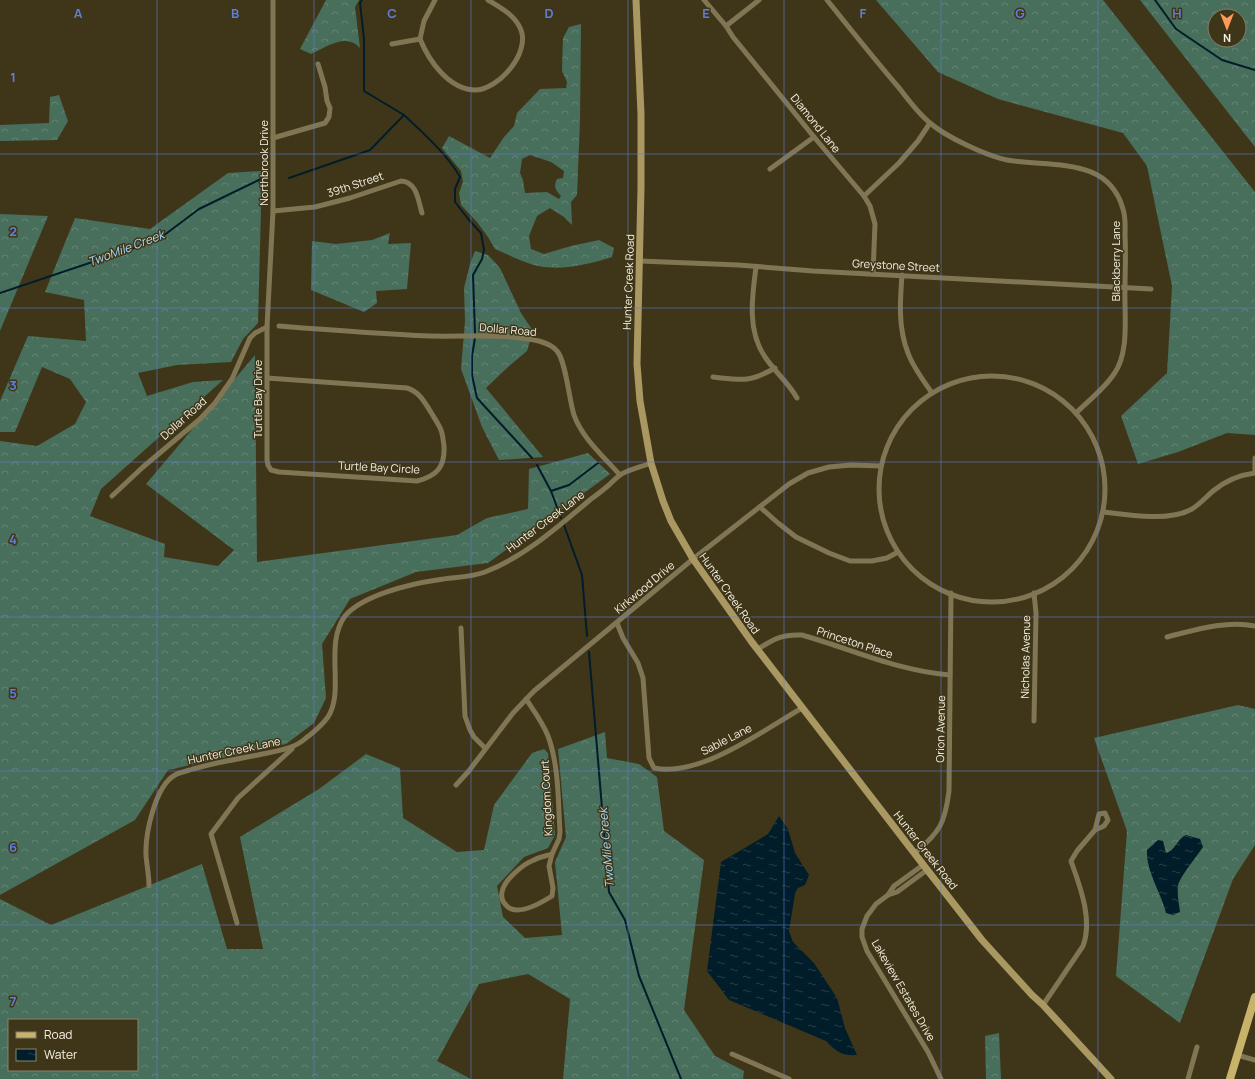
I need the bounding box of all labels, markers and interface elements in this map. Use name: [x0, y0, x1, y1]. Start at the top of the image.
text: A: [74, 4, 83, 22]
text: B: [231, 4, 239, 22]
text: C: [387, 4, 397, 22]
text: D: [544, 4, 554, 22]
text: E: [702, 4, 710, 22]
text: F: [860, 4, 867, 22]
text: G: [1015, 4, 1025, 22]
text: H: [1172, 4, 1182, 22]
north arrow: [1207, 8, 1247, 48]
text: N: [1223, 31, 1231, 46]
text: 1: [10, 68, 16, 86]
street label: Diamond Lane: [788, 90, 845, 156]
street label: Northbrook Drive: [256, 120, 271, 206]
street label: 39th Street: [325, 168, 385, 200]
street label: Blackberry Lane: [1108, 220, 1123, 301]
text: 2: [9, 222, 17, 240]
water label: TwoMile Creek: [85, 225, 168, 270]
street label: Hunter Creek Road: [619, 234, 637, 330]
street label: Greystone Street: [852, 255, 940, 275]
street label: Dollar Road: [479, 319, 537, 339]
street label: Turtle Bay Drive: [250, 359, 265, 438]
text: 3: [9, 376, 17, 394]
street label: Dollar Road: [157, 393, 209, 443]
street label: Turtle Bay Circle: [338, 457, 421, 477]
street label: Hunter Creek Lane: [503, 486, 588, 555]
text: 4: [9, 530, 17, 548]
street label: Hunter Creek Road: [696, 550, 764, 636]
street label: Kirkwood Drive: [611, 557, 678, 617]
street label: Nicholas Avenue: [1017, 615, 1033, 699]
street label: Princeton Place: [815, 623, 895, 662]
text: 5: [9, 684, 17, 702]
street label: Orion Avenue: [932, 695, 948, 763]
street label: Sable Lane: [698, 720, 755, 758]
street label: Hunter Creek Lane: [186, 733, 282, 767]
street label: Kingdom Court: [537, 760, 555, 836]
water label: TwoMile Creek: [594, 805, 618, 889]
street label: Hunter Creek Road: [891, 808, 961, 892]
text: 6: [9, 838, 17, 856]
street label: Lakeview Estates Drive: [869, 936, 940, 1044]
text: 7: [10, 992, 17, 1010]
legend: [8, 1019, 138, 1071]
text: Road: [44, 1026, 72, 1043]
text: Water: [44, 1046, 78, 1063]

